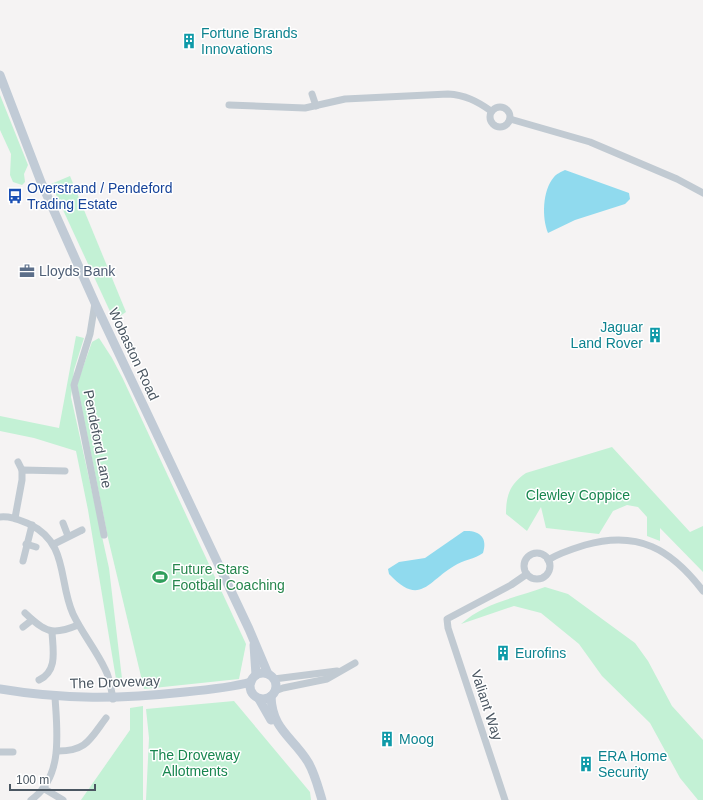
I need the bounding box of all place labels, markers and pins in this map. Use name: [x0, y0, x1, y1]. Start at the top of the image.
place label: Fortune Brands Innovations: [201, 25, 298, 57]
building icon: Fortune Brands Innovations: [180, 32, 198, 50]
place label: Overstrand / Pendeford Trading Estate: [27, 180, 173, 212]
bus stop icon: Overstrand / Pendeford Trading Estate: [6, 187, 24, 205]
office icon: Lloyds Bank: [18, 262, 36, 280]
place label: Lloyds Bank: [39, 263, 116, 279]
place label: Jaguar Land Rover: [571, 319, 643, 351]
building icon: Jaguar Land Rover: [646, 326, 664, 344]
place label: Future Stars Football Coaching: [172, 561, 285, 593]
sports icon: Future Stars Football Coaching: [151, 568, 169, 586]
building icon: Eurofins: [494, 644, 512, 662]
place label: Eurofins: [515, 645, 566, 661]
building icon: Moog: [378, 730, 396, 748]
place label: Moog: [399, 731, 434, 747]
place label: ERA Home Security: [598, 748, 667, 780]
building icon: ERA Home Security: [577, 755, 595, 773]

